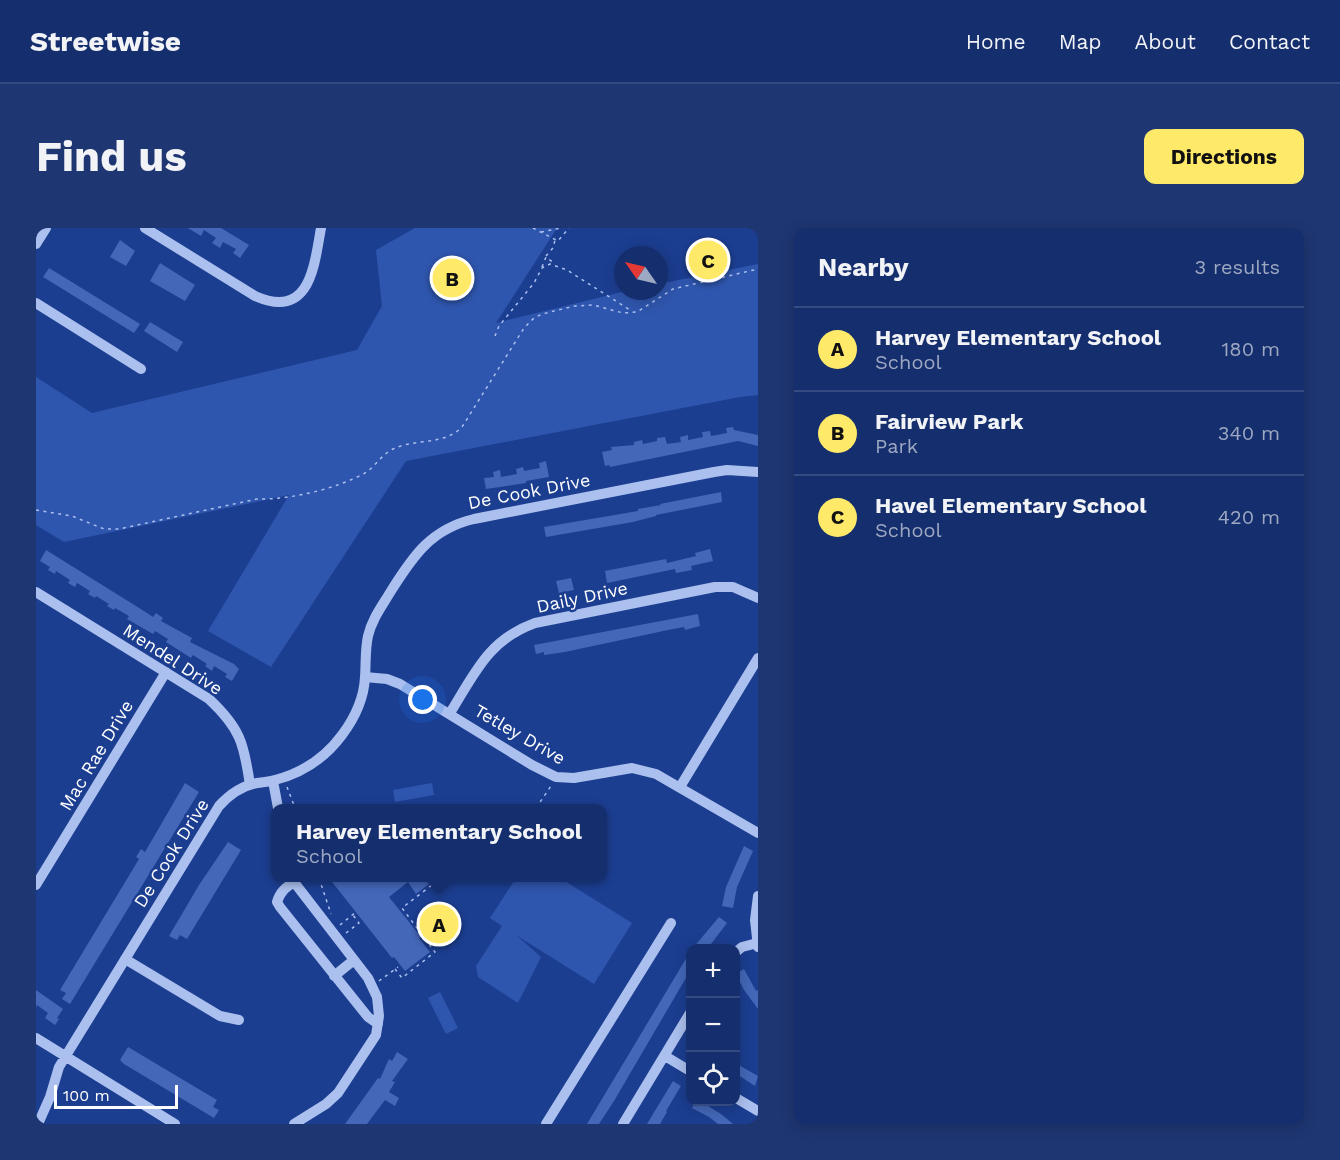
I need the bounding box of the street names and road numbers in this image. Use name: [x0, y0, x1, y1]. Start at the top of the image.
street label: De Cook Drive: [466, 469, 592, 513]
street label: Daily Drive: [534, 577, 630, 617]
street label: Mendel Drive: [119, 619, 227, 699]
street label: Mac Rae Drive: [55, 696, 137, 814]
street label: Tetley Drive: [471, 699, 569, 769]
street label: De Cook Drive: [129, 795, 213, 911]

